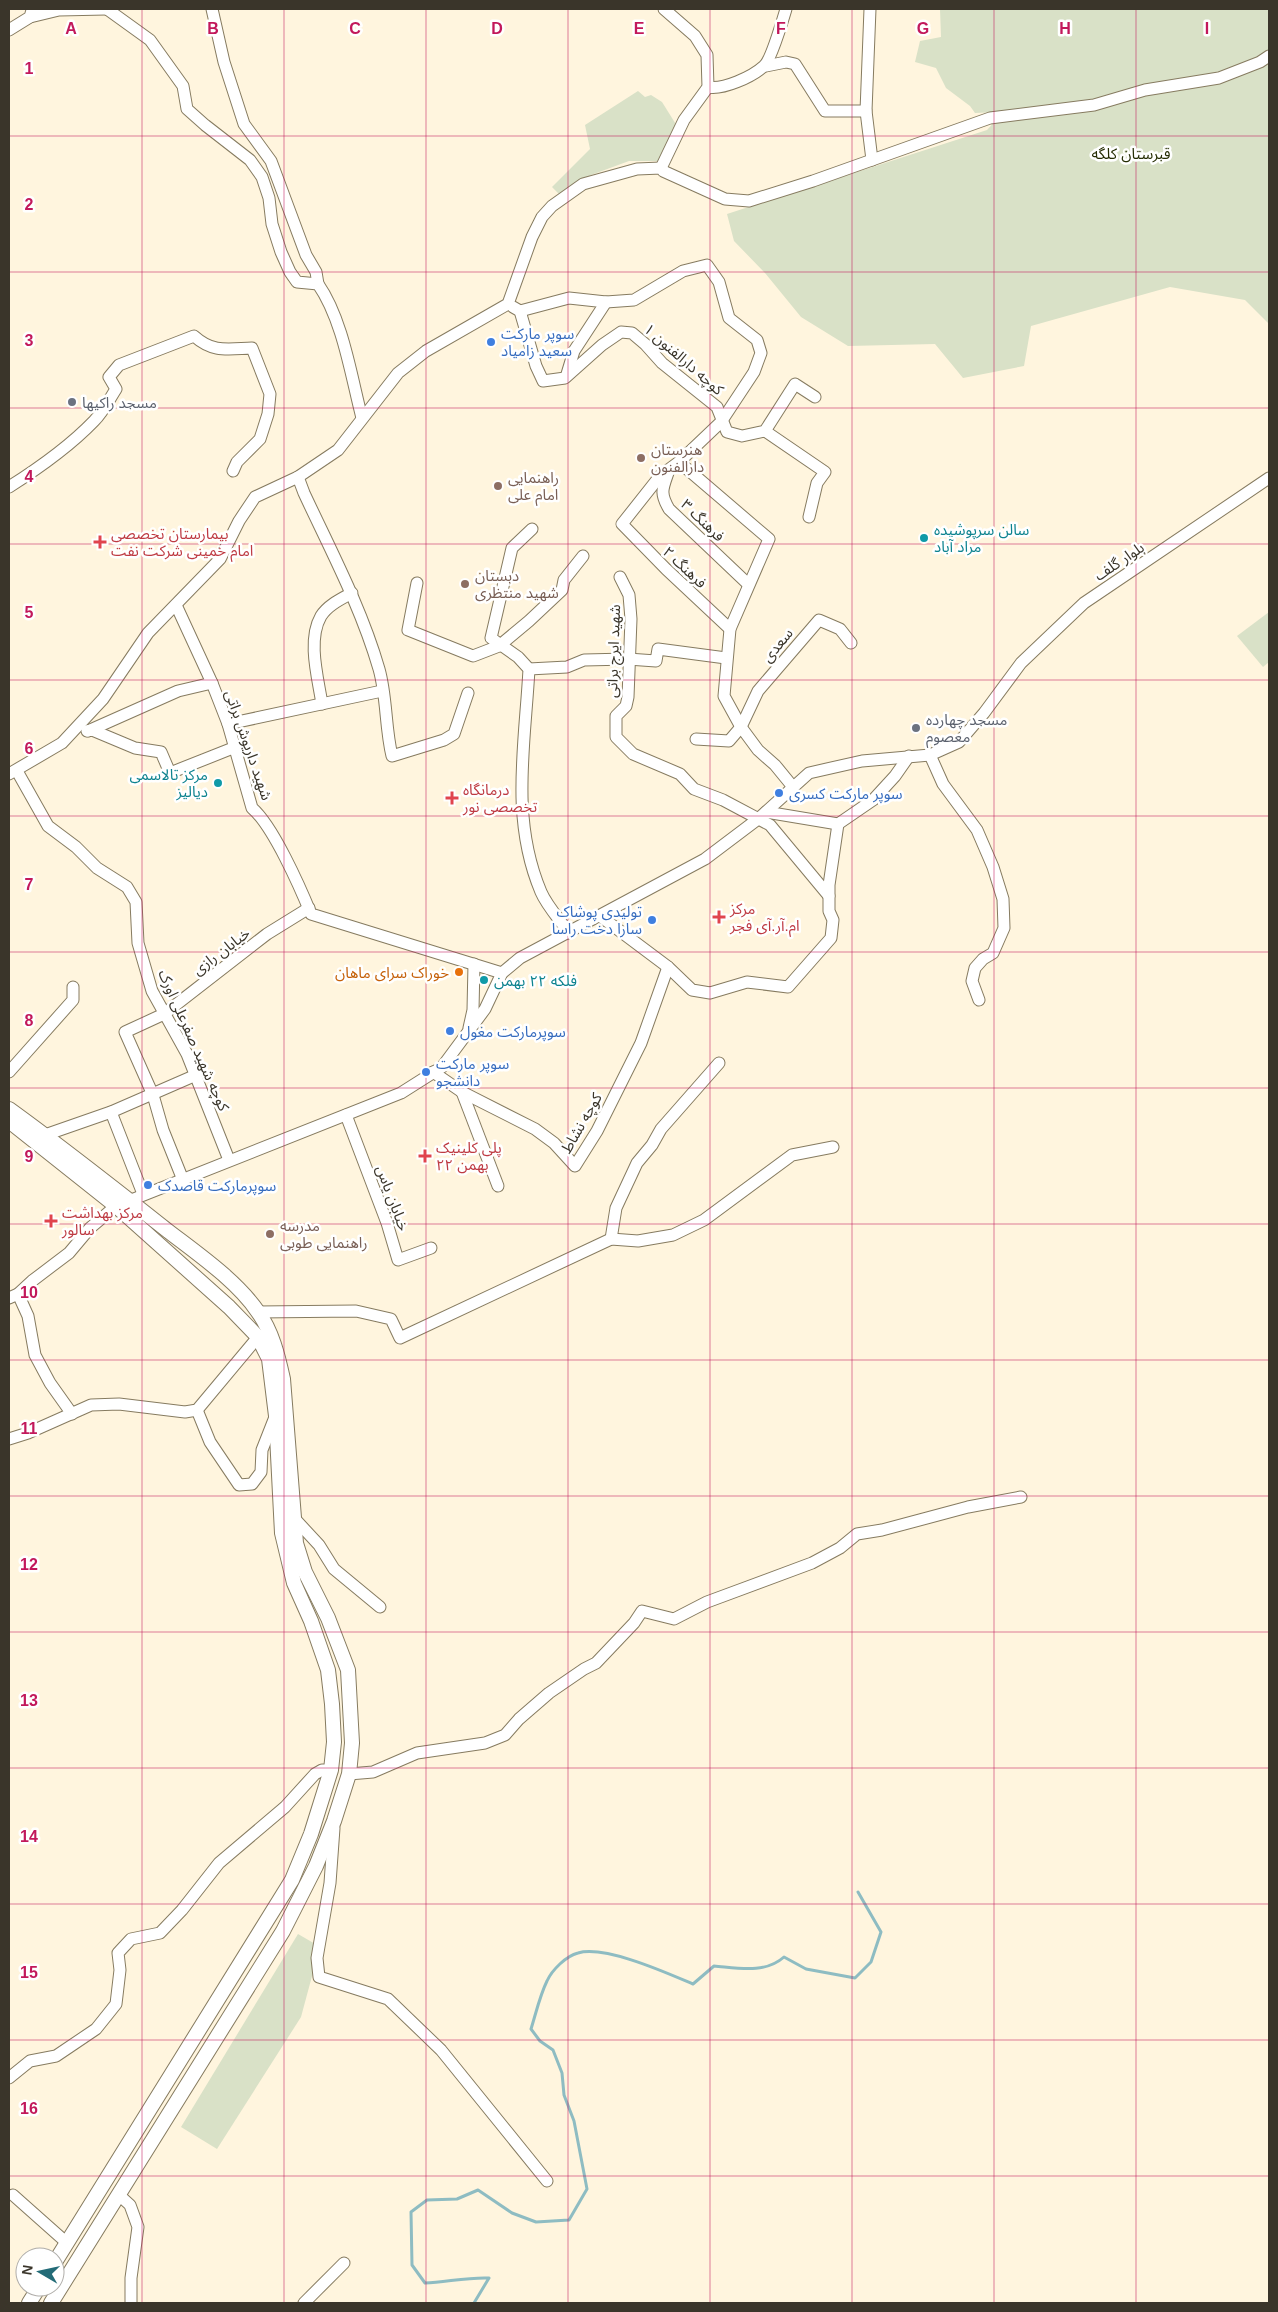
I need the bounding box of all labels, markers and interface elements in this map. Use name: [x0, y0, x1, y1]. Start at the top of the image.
text: A: [65, 20, 77, 37]
text: B: [207, 20, 219, 37]
text: C: [349, 20, 361, 37]
text: D: [491, 20, 503, 37]
text: E: [634, 20, 645, 37]
text: F: [776, 20, 786, 37]
text: G: [917, 20, 929, 37]
text: H: [1059, 20, 1071, 37]
text: I: [1205, 20, 1209, 37]
text: 1: [25, 60, 34, 77]
park label: قبرستان کلگه: [1091, 145, 1171, 163]
text: 2: [25, 196, 34, 213]
street label: کوچه دارالفنون ۱: [640, 320, 728, 400]
place label: سوپر مارکت سعید زامیاد: [501, 325, 574, 360]
text: 3: [25, 332, 34, 349]
marker: سوپر مارکت سعید زامیاد: [485, 336, 497, 348]
place label: مسجد راکیها: [82, 394, 157, 412]
marker: مسجد راکیها: [66, 396, 78, 408]
place label: هنرستان دارالفنون: [651, 441, 704, 476]
marker: هنرستان دارالفنون: [635, 452, 647, 464]
text: 4: [25, 468, 34, 485]
place label: راهنمایی امام علی: [508, 469, 559, 506]
marker: راهنمایی امام علی: [492, 480, 504, 492]
street label: فرهنگ ۳: [677, 495, 728, 546]
place label: سالن سرپوشیده مراد آباد: [934, 521, 1030, 556]
place label: بیمارستان تخصصی امام خمینی شرکت نفت: [111, 525, 253, 562]
marker: سالن سرپوشیده مراد آباد: [918, 532, 930, 544]
marker: بیمارستان تخصصی امام خمینی شرکت نفت: [93, 535, 107, 549]
street label: بلوار گلف: [1091, 538, 1148, 585]
street label: فرهنگ ۲: [659, 543, 710, 592]
place label: دبستان شهید منتظری: [475, 567, 559, 602]
marker: دبستان شهید منتظری: [459, 578, 471, 590]
text: 5: [25, 604, 34, 621]
street label: شهید ایرج براتی: [603, 604, 627, 698]
street label: سعدی: [758, 624, 797, 666]
street label: شهید داریوش براتی: [221, 688, 276, 803]
place label: مسجد چهارده معصوم: [926, 711, 1007, 748]
marker: مسجد چهارده معصوم: [910, 722, 922, 734]
text: 6: [25, 740, 34, 757]
place label: مرکز تالاسمی دیالیز: [129, 766, 208, 801]
marker: مرکز تالاسمی دیالیز: [212, 777, 224, 789]
place label: درمانگاه تخصصی نور: [462, 781, 537, 816]
place label: سوپر مارکت کسری: [789, 785, 903, 804]
marker: سوپر مارکت کسری: [773, 787, 785, 799]
marker: درمانگاه تخصصی نور: [445, 791, 459, 805]
text: 7: [25, 876, 34, 893]
place label: مرکز ام.آر.آی فجر: [729, 900, 800, 937]
place label: تولیدی پوشاک سارا دخت راسا: [552, 903, 642, 938]
marker: مرکز ام.آر.آی فجر: [712, 910, 726, 924]
marker: تولیدی پوشاک سارا دخت راسا: [646, 914, 658, 926]
street label: خیابان رازی: [189, 924, 254, 979]
place label: خوراک سرای ماهان: [335, 964, 449, 982]
marker: خوراک سرای ماهان: [453, 966, 465, 978]
street label: کوچه شهید صفرعلی اورک: [153, 967, 233, 1115]
place label: فلکه ۲۲ بهمن: [494, 972, 577, 990]
marker: فلکه ۲۲ بهمن: [478, 974, 490, 986]
text: 8: [25, 1012, 34, 1029]
place label: سوپرمارکت مغول: [460, 1023, 566, 1042]
marker: سوپرمارکت مغول: [444, 1025, 456, 1037]
place label: سوپر مارکت دانشجو: [436, 1055, 509, 1090]
marker: سوپر مارکت دانشجو: [420, 1066, 432, 1078]
street label: کوچه نشاط: [557, 1089, 607, 1157]
place label: پلی کلینیک ۲۲ بهمن: [436, 1139, 502, 1174]
text: 9: [25, 1148, 34, 1165]
marker: پلی کلینیک ۲۲ بهمن: [418, 1149, 432, 1163]
street label: خیابان یاس: [372, 1163, 413, 1234]
place label: سوپرمارکت قاصدک: [158, 1177, 277, 1196]
marker: سوپرمارکت قاصدک: [142, 1179, 154, 1191]
place label: مرکز بهداشت سالور: [61, 1204, 143, 1239]
marker: مرکز بهداشت سالور: [44, 1214, 58, 1228]
place label: مدرسه راهنمایی طوبی: [280, 1217, 368, 1252]
marker: مدرسه راهنمایی طوبی: [264, 1228, 276, 1240]
text: 10: [20, 1284, 38, 1301]
text: 11: [21, 1420, 38, 1437]
text: 12: [20, 1556, 38, 1573]
text: 13: [20, 1692, 38, 1709]
text: 14: [20, 1828, 38, 1845]
text: 15: [20, 1964, 38, 1981]
text: 16: [20, 2100, 38, 2117]
north arrow: [15, 2247, 65, 2297]
text: N: [18, 2264, 36, 2276]

